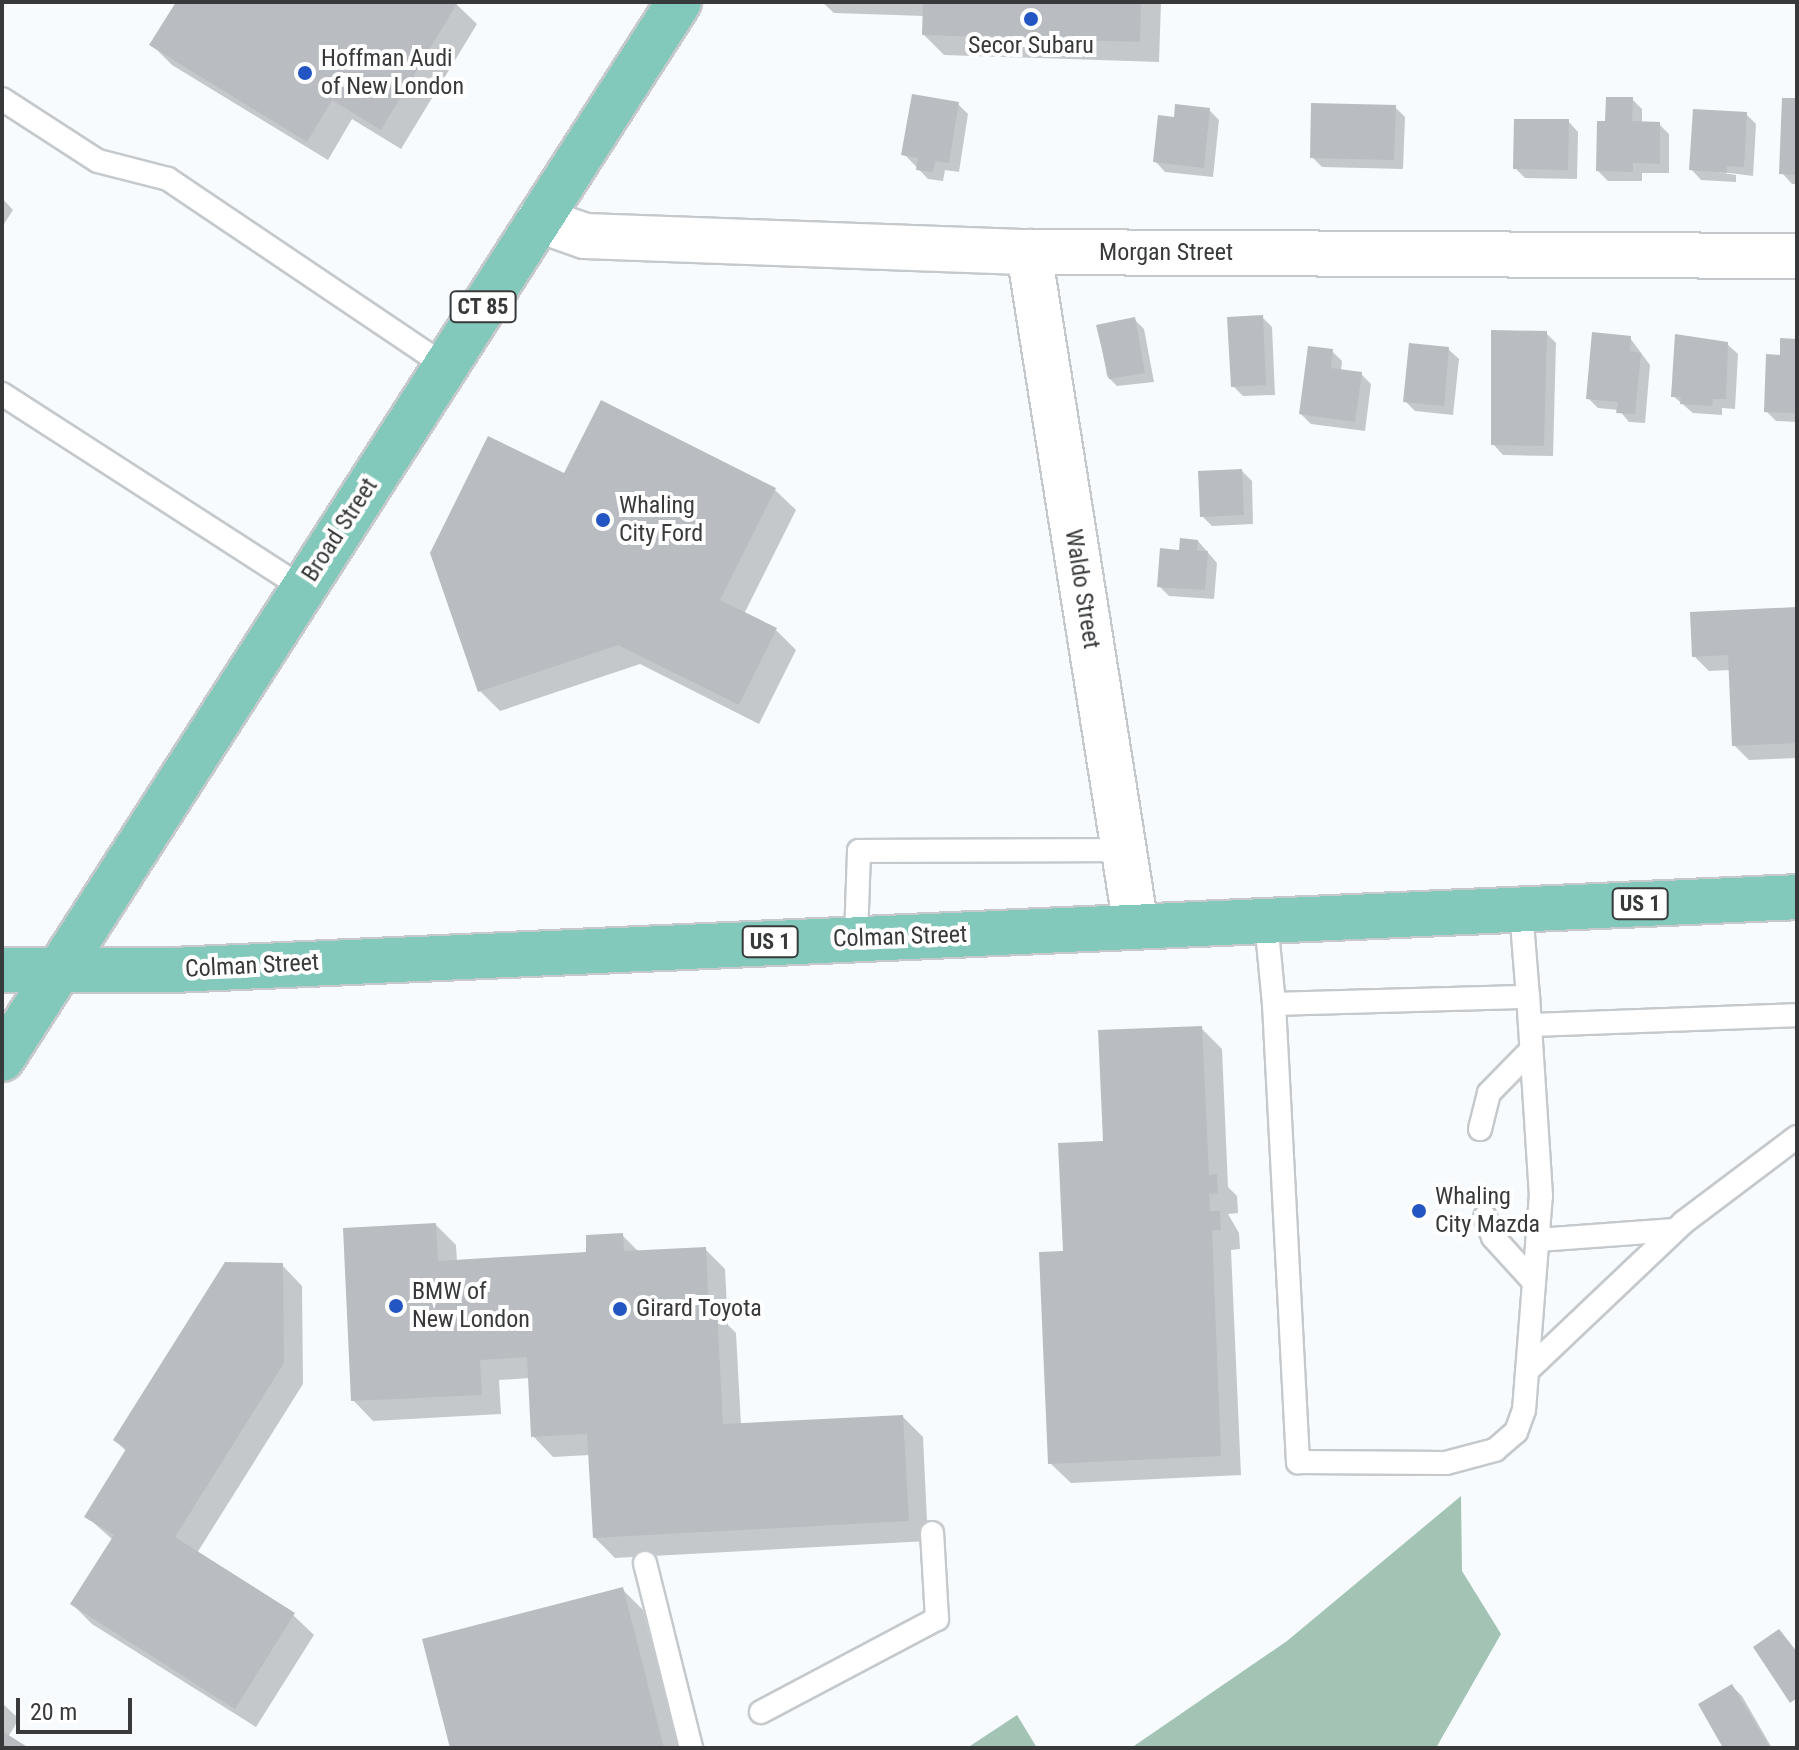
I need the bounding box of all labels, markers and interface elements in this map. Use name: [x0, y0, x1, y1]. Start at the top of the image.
marker: Secor Subaru: [1022, 10, 1040, 28]
place label: Secor Subaru: [968, 32, 1094, 60]
place label: Hoffman Audi of New London: [321, 45, 464, 101]
marker: Hoffman Audi of New London: [296, 64, 314, 82]
street label: Morgan Street: [1099, 239, 1233, 267]
road number: CT 85: [449, 289, 517, 325]
street label: Broad Street: [296, 473, 384, 587]
place label: Whaling City Ford: [619, 492, 703, 548]
marker: Whaling City Ford: [594, 511, 612, 529]
street label: Waldo Street: [1058, 527, 1106, 651]
road number: US 1: [1610, 886, 1670, 922]
street label: Colman Street: [832, 920, 968, 954]
road number: US 1: [740, 924, 800, 960]
street label: Colman Street: [184, 948, 320, 984]
place label: Whaling City Mazda: [1435, 1183, 1540, 1239]
marker: Whaling City Mazda: [1410, 1202, 1428, 1220]
place label: BMW of New London: [412, 1278, 530, 1334]
place label: Girard Toyota: [636, 1295, 762, 1323]
marker: BMW of New London: [387, 1297, 405, 1315]
marker: Girard Toyota: [611, 1300, 629, 1318]
scale bar: [20, 1682, 136, 1732]
text: 20 m: [30, 1698, 77, 1726]

